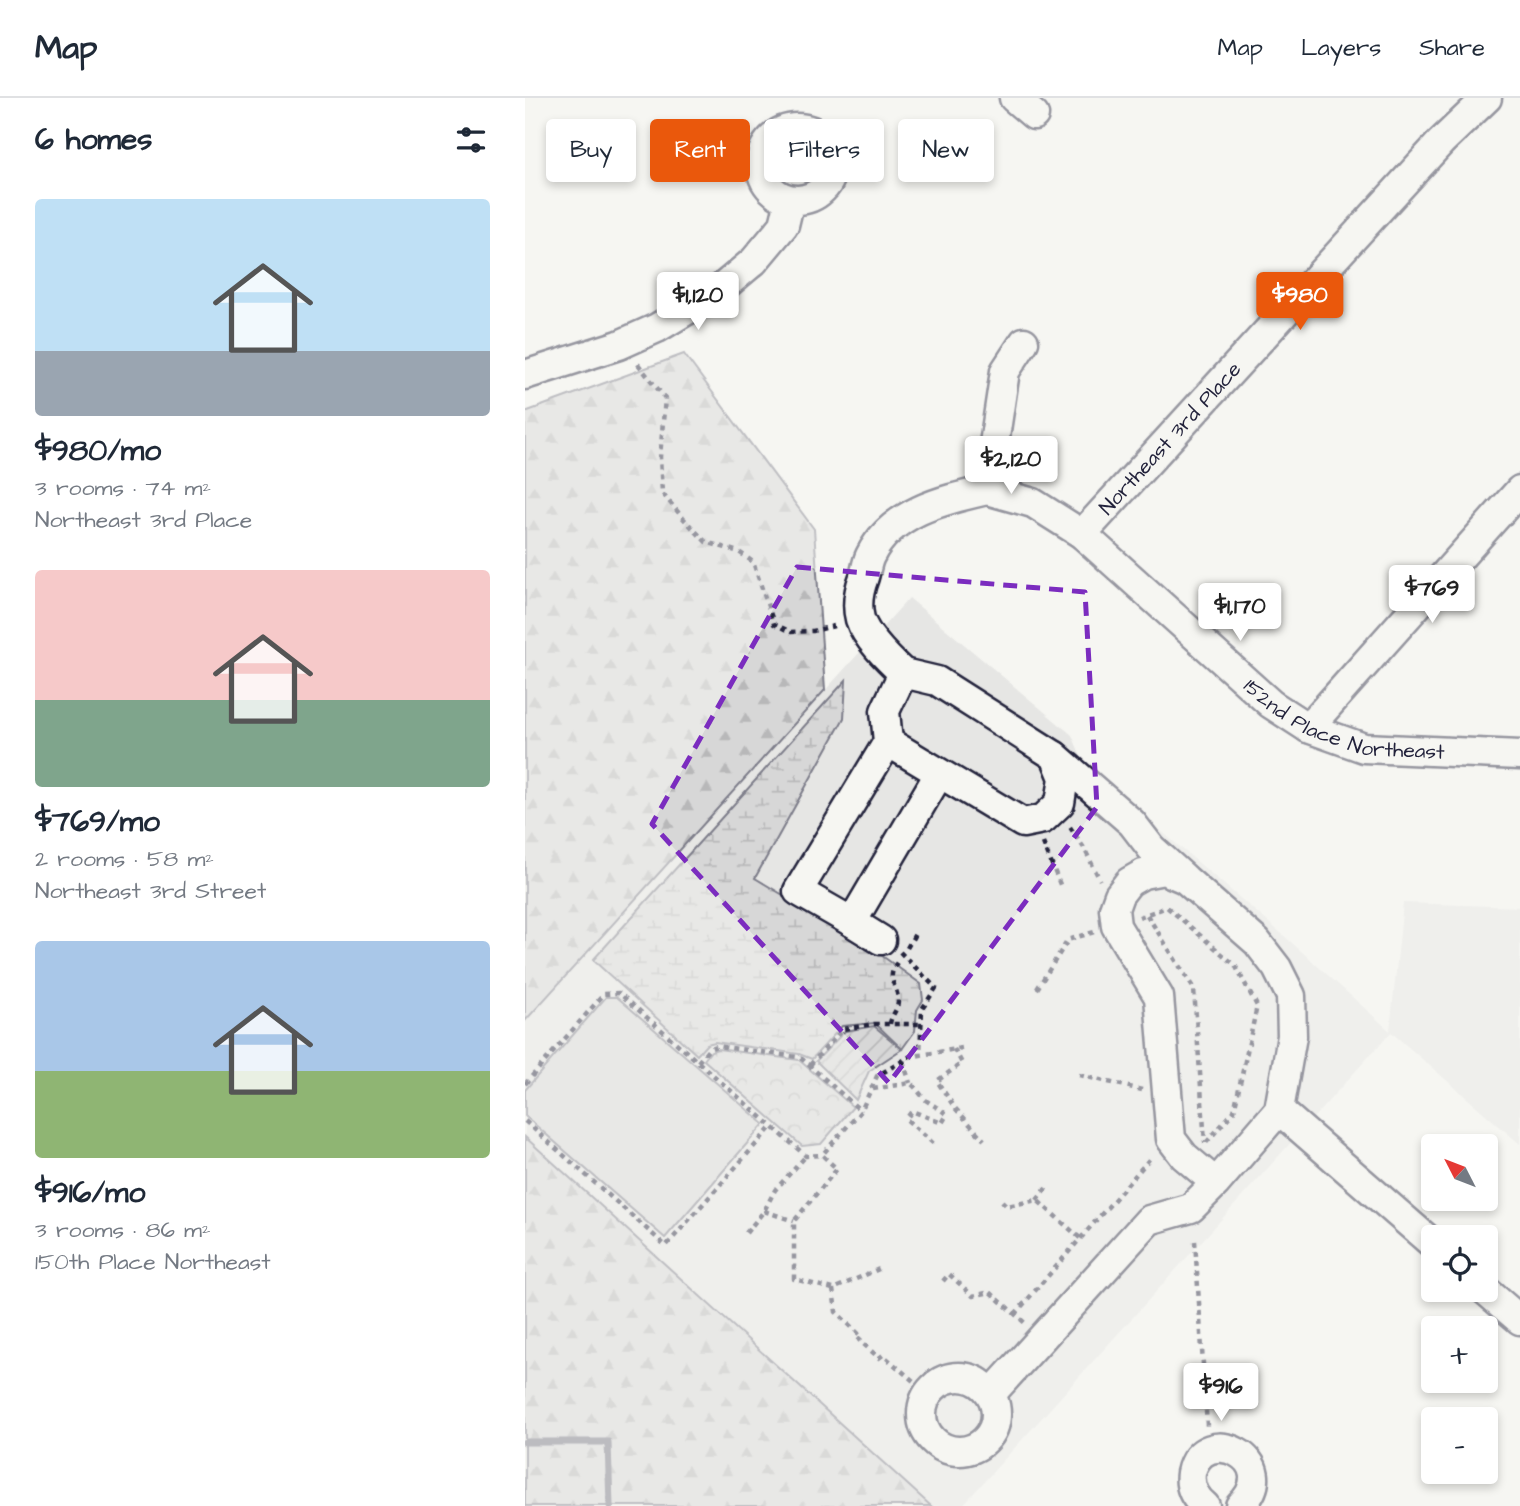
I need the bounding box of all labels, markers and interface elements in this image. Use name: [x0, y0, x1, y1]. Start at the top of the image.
text: Map: [35, 25, 97, 71]
text: Map: [1218, 31, 1263, 65]
text: Layers: [1301, 31, 1381, 65]
text: Share: [1419, 31, 1485, 65]
text: 6 homes: [35, 119, 152, 161]
chip: Buy: [546, 119, 636, 182]
chip: Rent: [650, 119, 750, 182]
chip: Filters: [764, 119, 884, 182]
chip: New: [898, 119, 994, 182]
icon: filters: [452, 121, 490, 159]
icon: home: [200, 245, 326, 371]
pin: $1,120: [641, 272, 755, 332]
pin: $980: [1259, 272, 1341, 332]
text: $1,120: [673, 279, 723, 311]
text: $980: [1272, 279, 1328, 311]
street label: Northeast 3rd Place: [1092, 355, 1248, 521]
text: $980/mo: [35, 430, 161, 472]
pin: $2,120: [954, 436, 1068, 496]
text: $2,120: [981, 443, 1041, 475]
text: 3 rooms · 74 m²: [35, 472, 211, 504]
text: Northeast 3rd Place: [35, 504, 252, 536]
pin: $769: [1391, 566, 1473, 625]
text: $769: [1405, 572, 1459, 604]
pin: $1,170: [1183, 584, 1297, 643]
text: $1,170: [1214, 590, 1266, 622]
icon: home: [200, 616, 326, 742]
street label: 152nd Place Northeast: [1237, 672, 1446, 766]
text: $769/mo: [35, 801, 160, 843]
text: 2 rooms · 58 m²: [35, 843, 214, 875]
text: Northeast 3rd Street: [35, 875, 266, 907]
icon: home: [200, 987, 326, 1113]
north arrow: [1421, 1134, 1498, 1211]
map controls: [1421, 1134, 1498, 1484]
text: $916/mo: [35, 1172, 145, 1214]
text: 3 rooms · 86 m²: [35, 1214, 211, 1246]
button: locate: [1421, 1225, 1498, 1302]
text: 150th Place Northeast: [35, 1246, 271, 1278]
button: +: [1421, 1316, 1498, 1393]
pin: $916: [1180, 1364, 1262, 1423]
text: $916: [1199, 1370, 1243, 1402]
button: −: [1421, 1407, 1498, 1484]

